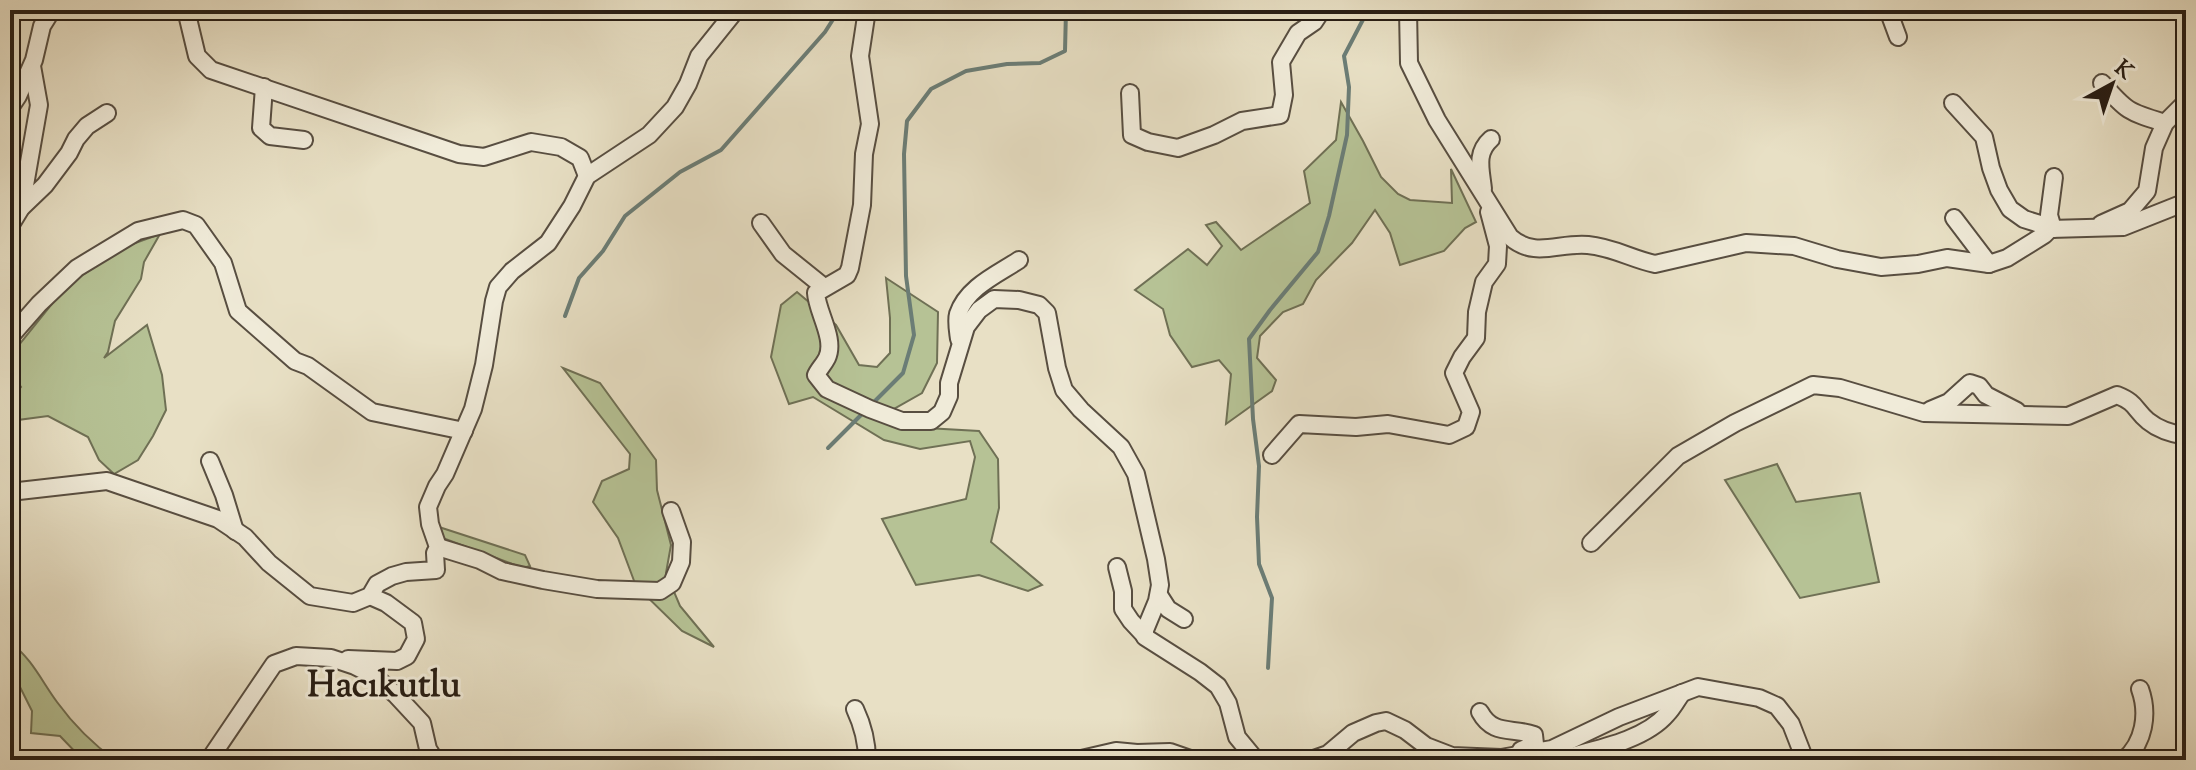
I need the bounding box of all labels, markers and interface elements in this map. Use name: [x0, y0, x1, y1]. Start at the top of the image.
north arrow: [2072, 44, 2152, 124]
text: K: [2107, 54, 2139, 88]
district label: Hacıkutlu: [307, 661, 461, 713]

